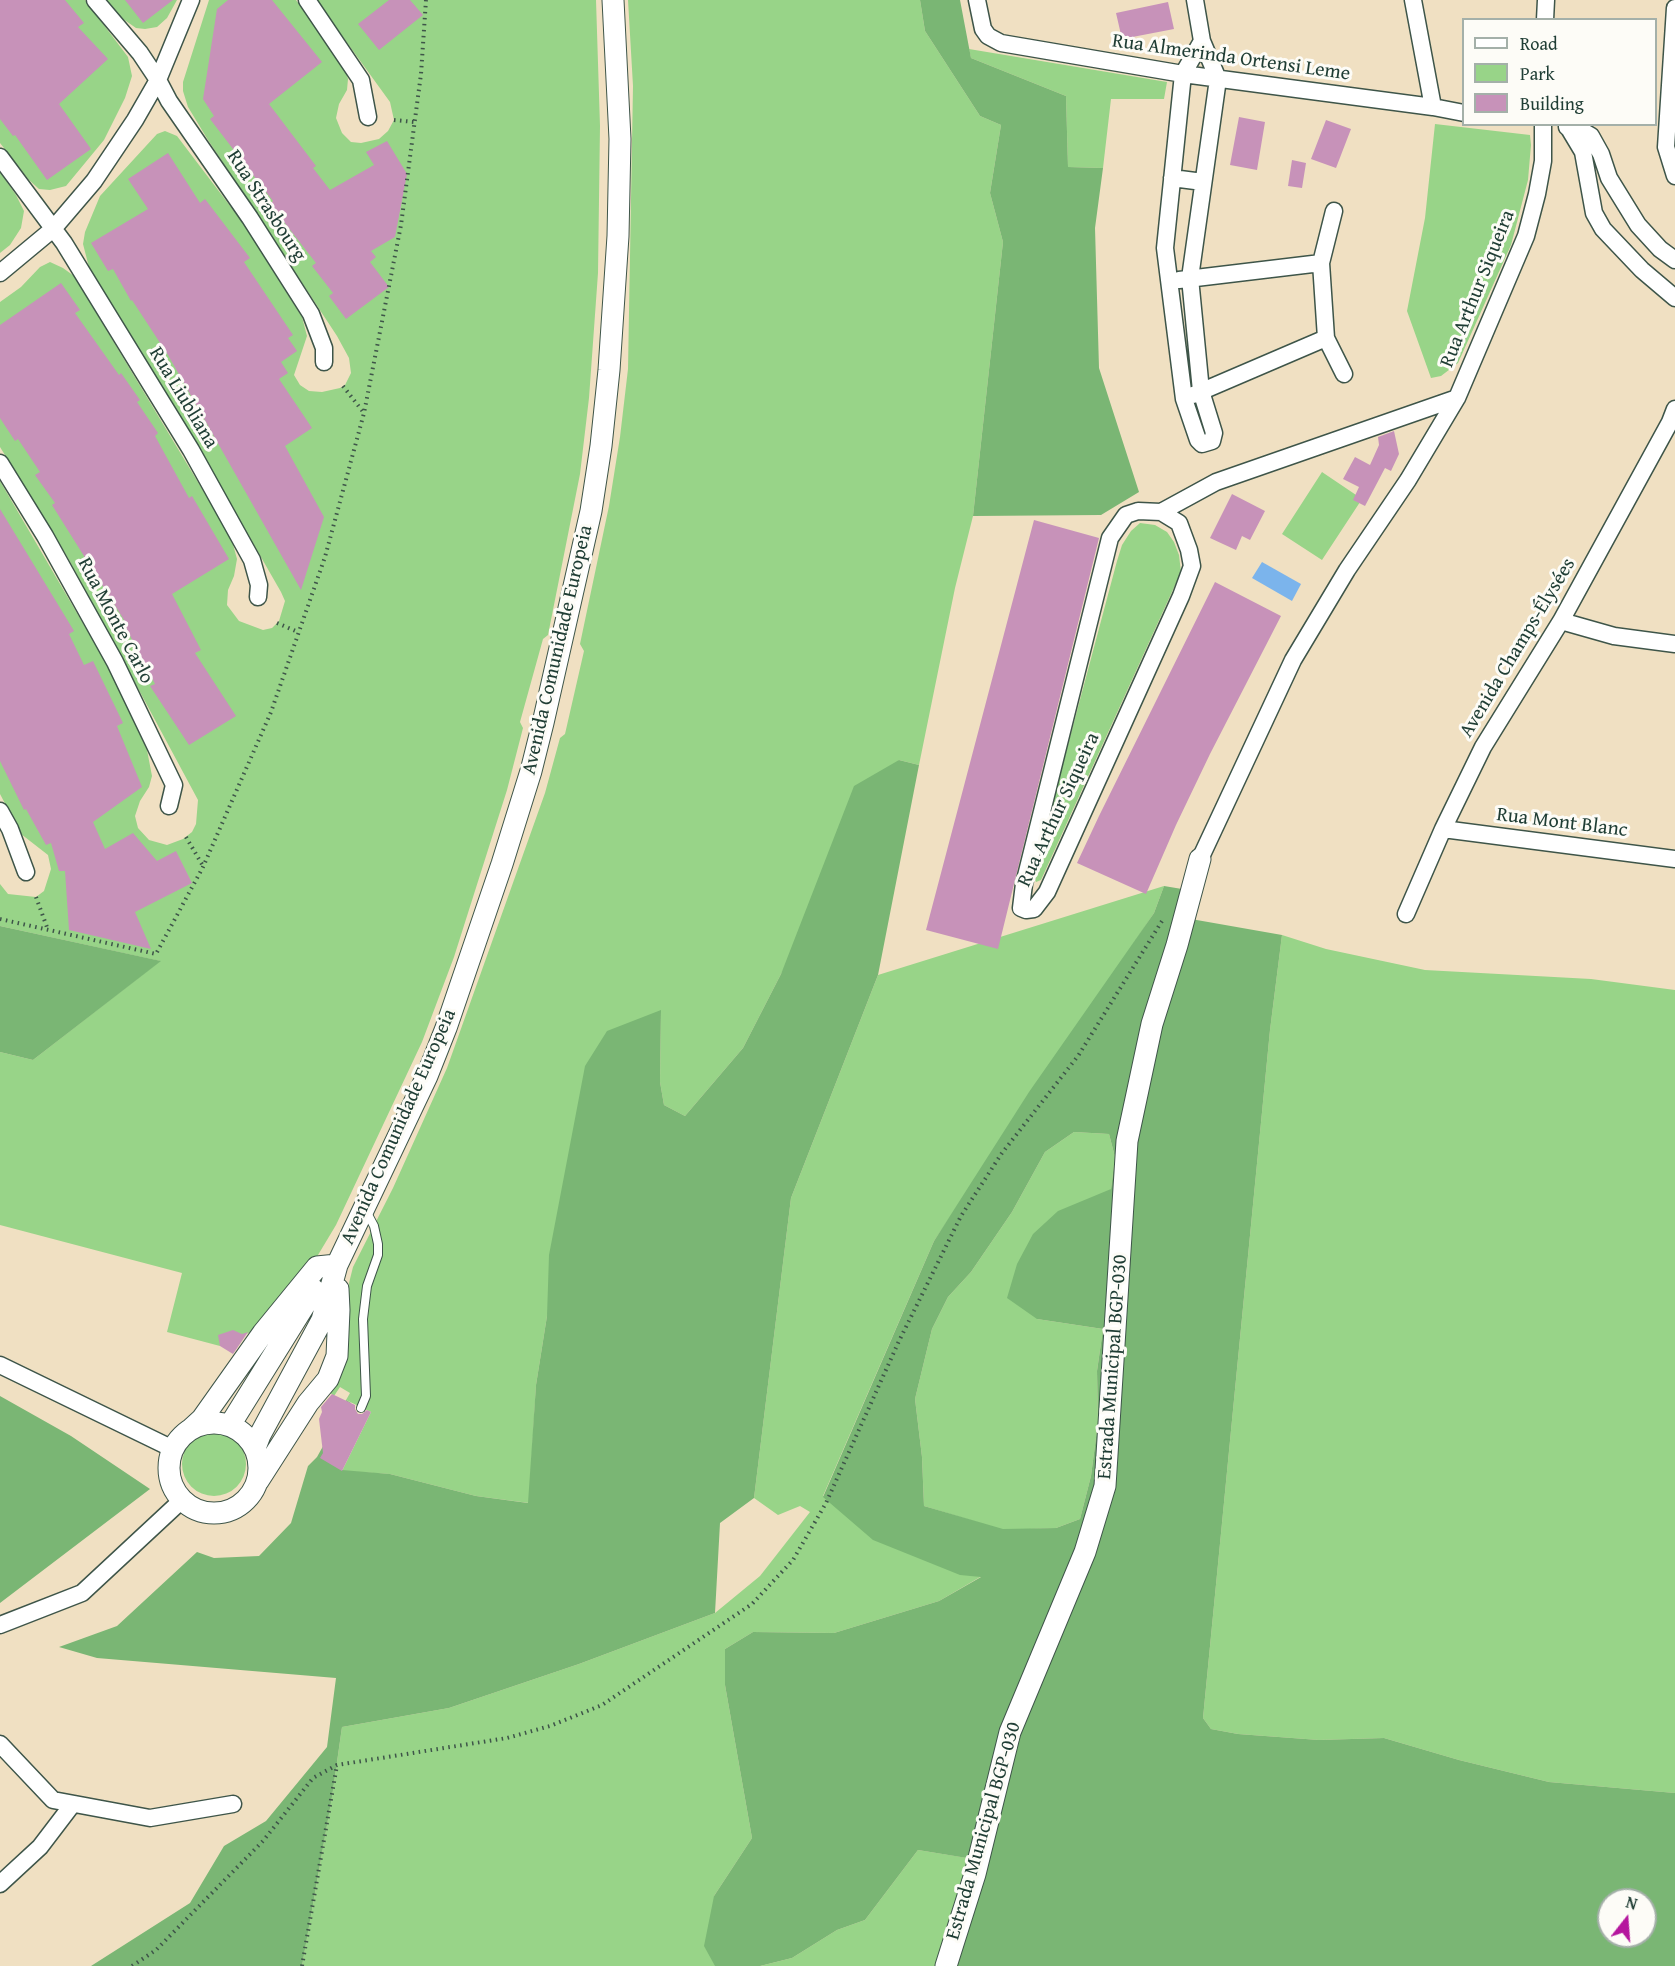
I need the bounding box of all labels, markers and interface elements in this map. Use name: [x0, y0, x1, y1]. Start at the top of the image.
legend: [1462, 18, 1657, 126]
street label: Rua Almerinda Ortensi Leme: [1110, 29, 1352, 87]
text: Road: [1520, 30, 1558, 57]
text: Park: [1520, 60, 1555, 87]
text: Building: [1520, 90, 1584, 117]
street label: Rua Strasbourg: [221, 146, 311, 266]
street label: Rua Arthur Siqueira: [1435, 207, 1521, 371]
street label: Rua Liubliana: [143, 343, 223, 453]
street label: Avenida Comunidade Europeia: [518, 523, 598, 777]
street label: Rua Monte Carlo: [72, 554, 158, 688]
street label: Avenida Champs-Élysées: [1455, 554, 1581, 742]
street label: Rua Arthur Siqueira: [1013, 729, 1105, 891]
street label: Rua Mont Blanc: [1495, 803, 1629, 843]
street label: Avenida Comunidade Europeia: [336, 1005, 462, 1249]
street label: Estrada Municipal BGP-030: [1093, 1254, 1133, 1480]
street label: Estrada Municipal BGP-030: [941, 1719, 1027, 1943]
north arrow: [1597, 1888, 1657, 1948]
text: N: [1623, 1890, 1640, 1916]

